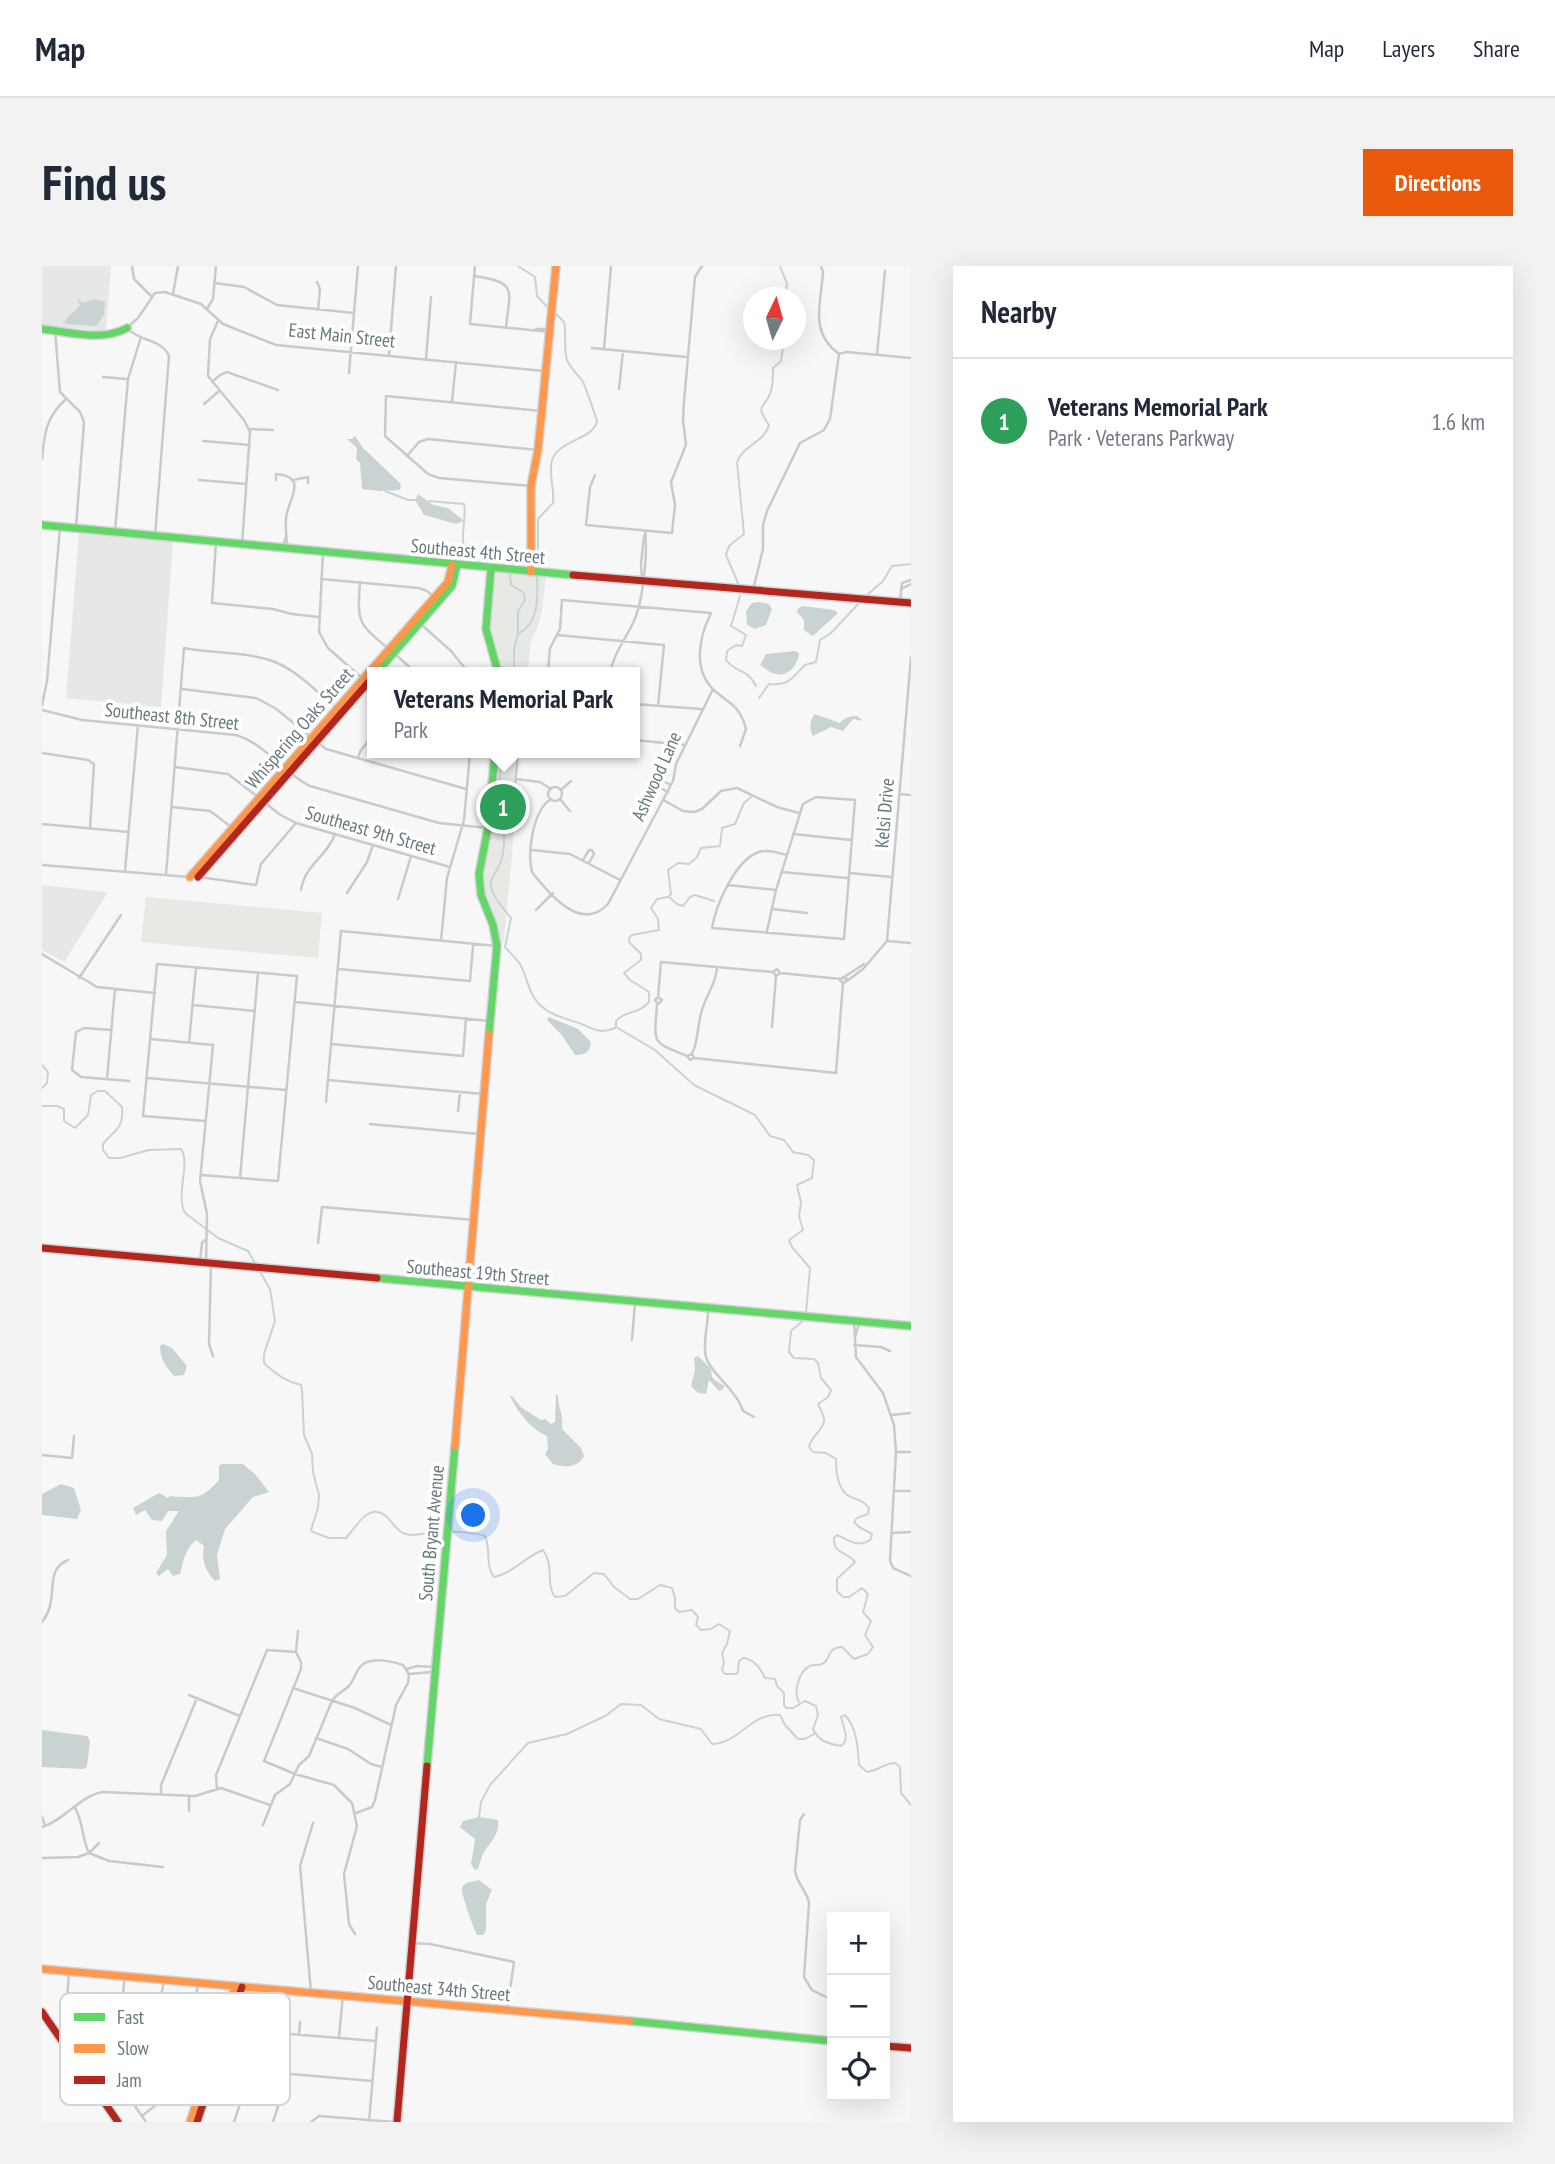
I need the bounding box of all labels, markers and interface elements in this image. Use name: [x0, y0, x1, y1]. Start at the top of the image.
text: Map: [35, 27, 85, 70]
text: Map: [1309, 33, 1344, 64]
text: Layers: [1382, 33, 1435, 64]
text: Share: [1473, 33, 1520, 64]
button: Directions: [1363, 149, 1513, 216]
text: Find us: [42, 150, 166, 214]
north arrow: [743, 287, 806, 350]
text: Nearby: [981, 292, 1056, 331]
street label: East Main Street: [288, 317, 397, 353]
text: Veterans Memorial Park: [1048, 390, 1268, 423]
text: 1: [999, 407, 1010, 436]
text: 1.6 km: [1431, 407, 1485, 436]
text: Park · Veterans Parkway: [1048, 423, 1234, 452]
street label: Southeast 4th Street: [410, 533, 547, 569]
street label: Whispering Oaks Street: [240, 662, 359, 794]
popup: [367, 667, 640, 758]
text: Veterans Memorial Park: [394, 682, 613, 715]
street label: Southeast 8th Street: [104, 697, 241, 735]
text: Park: [394, 715, 428, 744]
street label: Ashwood Lane: [626, 728, 686, 824]
street label: Kelsi Drive: [869, 777, 899, 849]
pin: 1: [480, 781, 526, 833]
street label: Southeast 9th Street: [303, 800, 440, 860]
street label: Southeast 19th Street: [406, 1254, 551, 1290]
street label: South Bryant Avenue: [413, 1464, 449, 1602]
your location: [456, 1498, 490, 1532]
map controls: [827, 1912, 890, 2101]
button: +: [827, 1912, 890, 1975]
street label: Southeast 34th Street: [367, 1970, 512, 2006]
button: −: [827, 1975, 890, 2038]
legend: [60, 1993, 290, 2105]
text: Fast: [117, 2005, 145, 2029]
text: Slow: [117, 2036, 150, 2060]
button: locate: [827, 2038, 890, 2101]
text: Jam: [116, 2068, 142, 2092]

